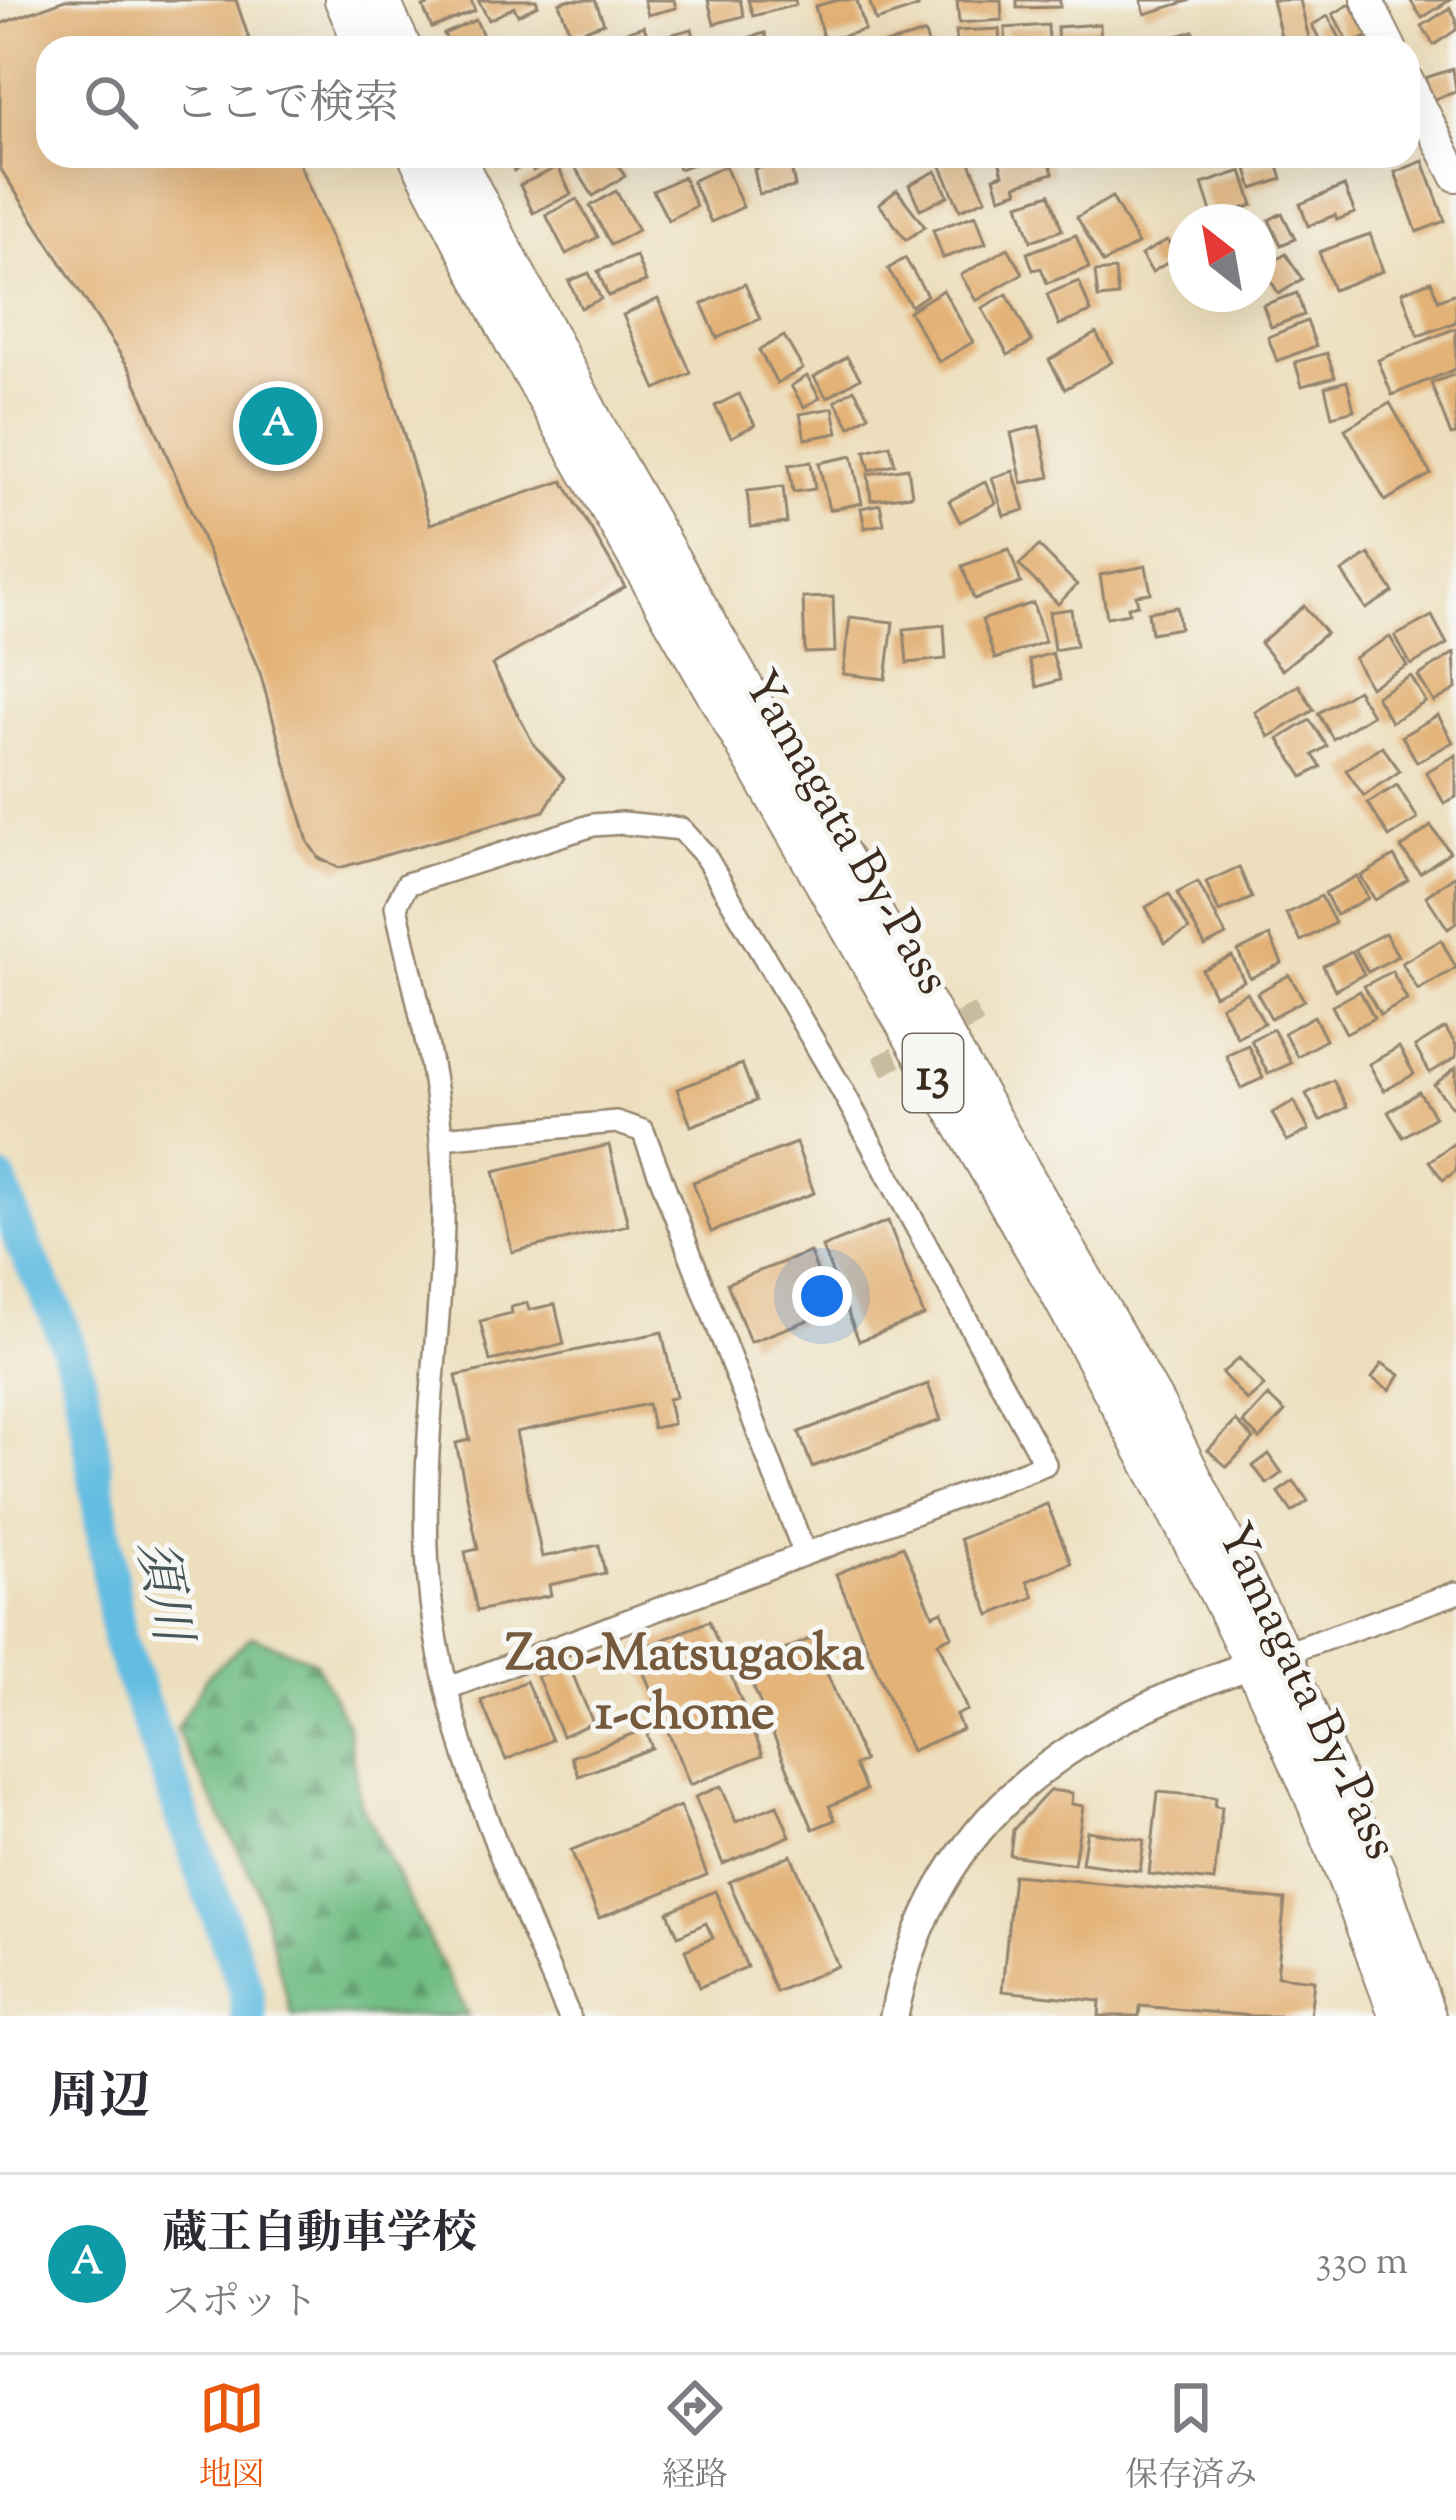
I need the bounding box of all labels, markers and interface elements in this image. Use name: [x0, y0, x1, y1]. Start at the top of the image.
search box: [36, 36, 1420, 168]
icon: search: [78, 69, 144, 135]
text: ここで検索: [174, 74, 399, 139]
north arrow: [1168, 204, 1276, 312]
pin: A: [239, 381, 317, 471]
street label: Yamagata By-Pass: [723, 659, 965, 1009]
road number: 13: [903, 1034, 963, 1112]
your location: [792, 1266, 852, 1326]
street label: Yamagata By-Pass: [1197, 1513, 1413, 1872]
water label: 須川: [115, 1534, 207, 1653]
district label: Zao-Matsugaoka 1-chome: [505, 1620, 865, 1752]
text: 周辺: [48, 2063, 150, 2136]
text: 蔵王自動車学校: [162, 2204, 477, 2269]
text: A: [71, 2236, 103, 2292]
text: 330 m: [1316, 2236, 1408, 2292]
text: スポット: [162, 2277, 318, 2333]
tab: 地図: [199, 2375, 265, 2501]
tab: 経路: [662, 2375, 728, 2501]
tab: 保存済み: [1125, 2375, 1257, 2501]

